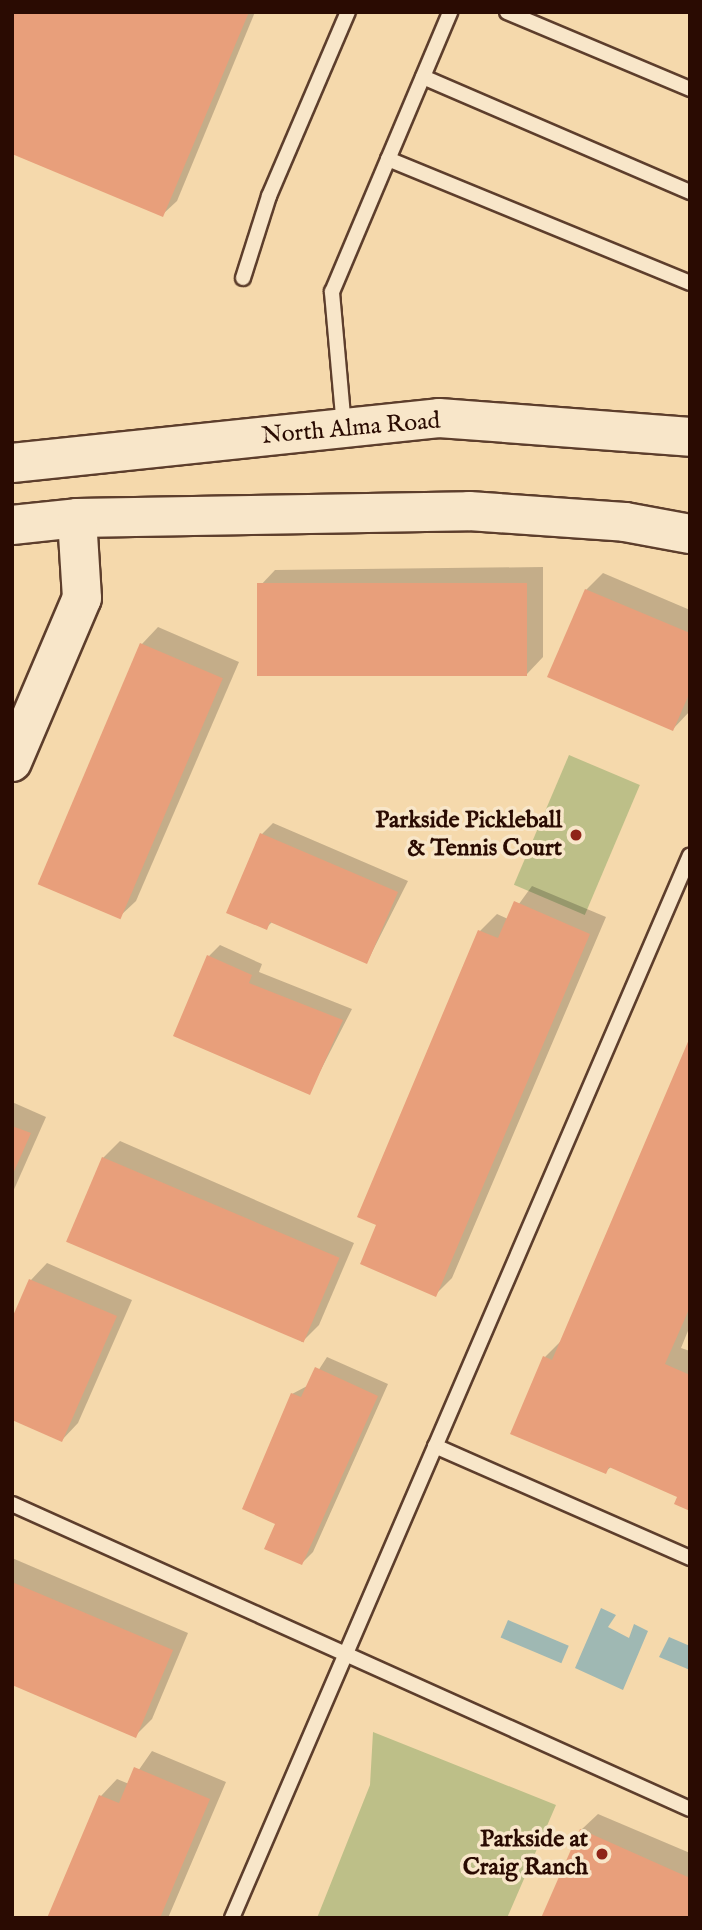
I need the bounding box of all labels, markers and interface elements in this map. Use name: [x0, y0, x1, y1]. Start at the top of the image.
street label: North Alma Road: [260, 407, 442, 451]
place label: Parkside Pickleball & Tennis Court: [375, 807, 562, 863]
marker: Parkside Pickleball & Tennis Court: [568, 827, 584, 843]
place label: Parkside at Craig Ranch: [463, 1826, 588, 1882]
marker: Parkside at Craig Ranch: [594, 1846, 610, 1862]

